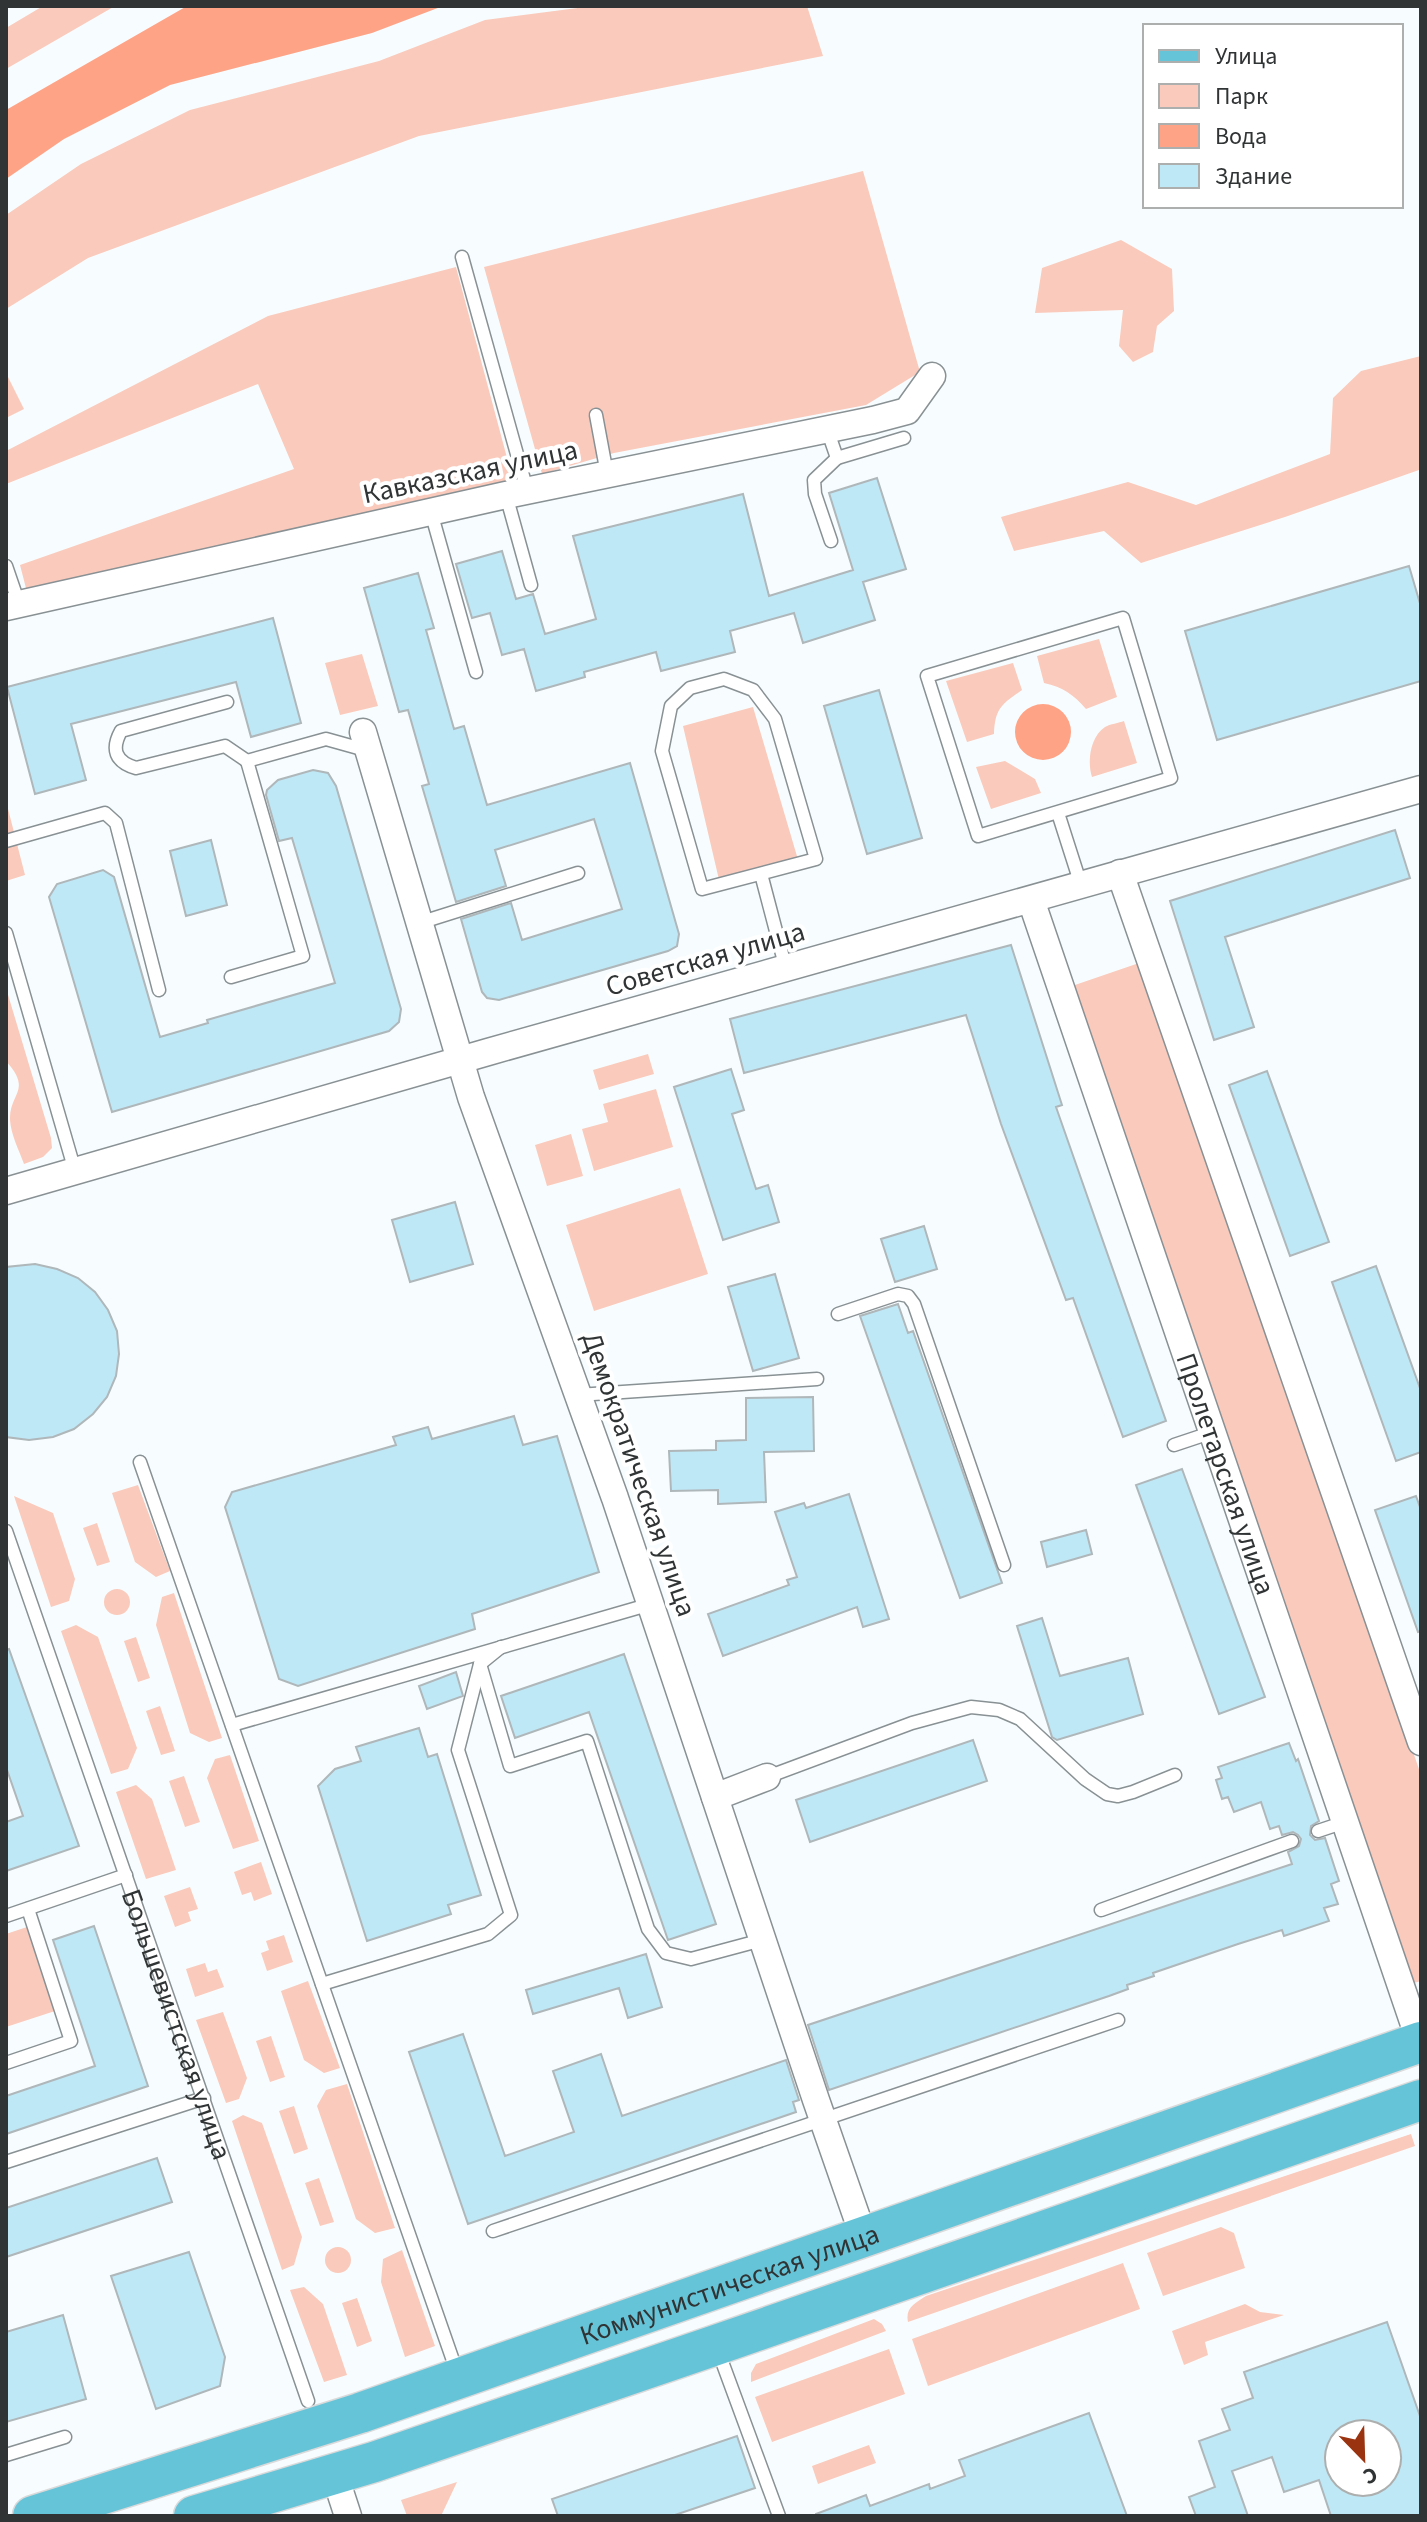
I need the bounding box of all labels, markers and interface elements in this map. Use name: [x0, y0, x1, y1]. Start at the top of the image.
legend: [1143, 24, 1403, 208]
text: Улица: [1215, 39, 1277, 74]
text: Парк: [1215, 79, 1268, 114]
text: Вода: [1215, 119, 1267, 154]
text: Здание: [1215, 159, 1292, 194]
street label: Кавказская улица: [359, 430, 581, 514]
street label: Советская улица: [601, 911, 809, 1006]
street label: Демократическая улица: [572, 1327, 707, 1622]
street label: Пролетарская улица: [1166, 1348, 1285, 1600]
street label: Большевистская улица: [111, 1884, 242, 2165]
street label: Коммунистическая улица: [574, 2214, 885, 2356]
north arrow: [1323, 2418, 1403, 2498]
text: С: [1358, 2458, 1383, 2493]

